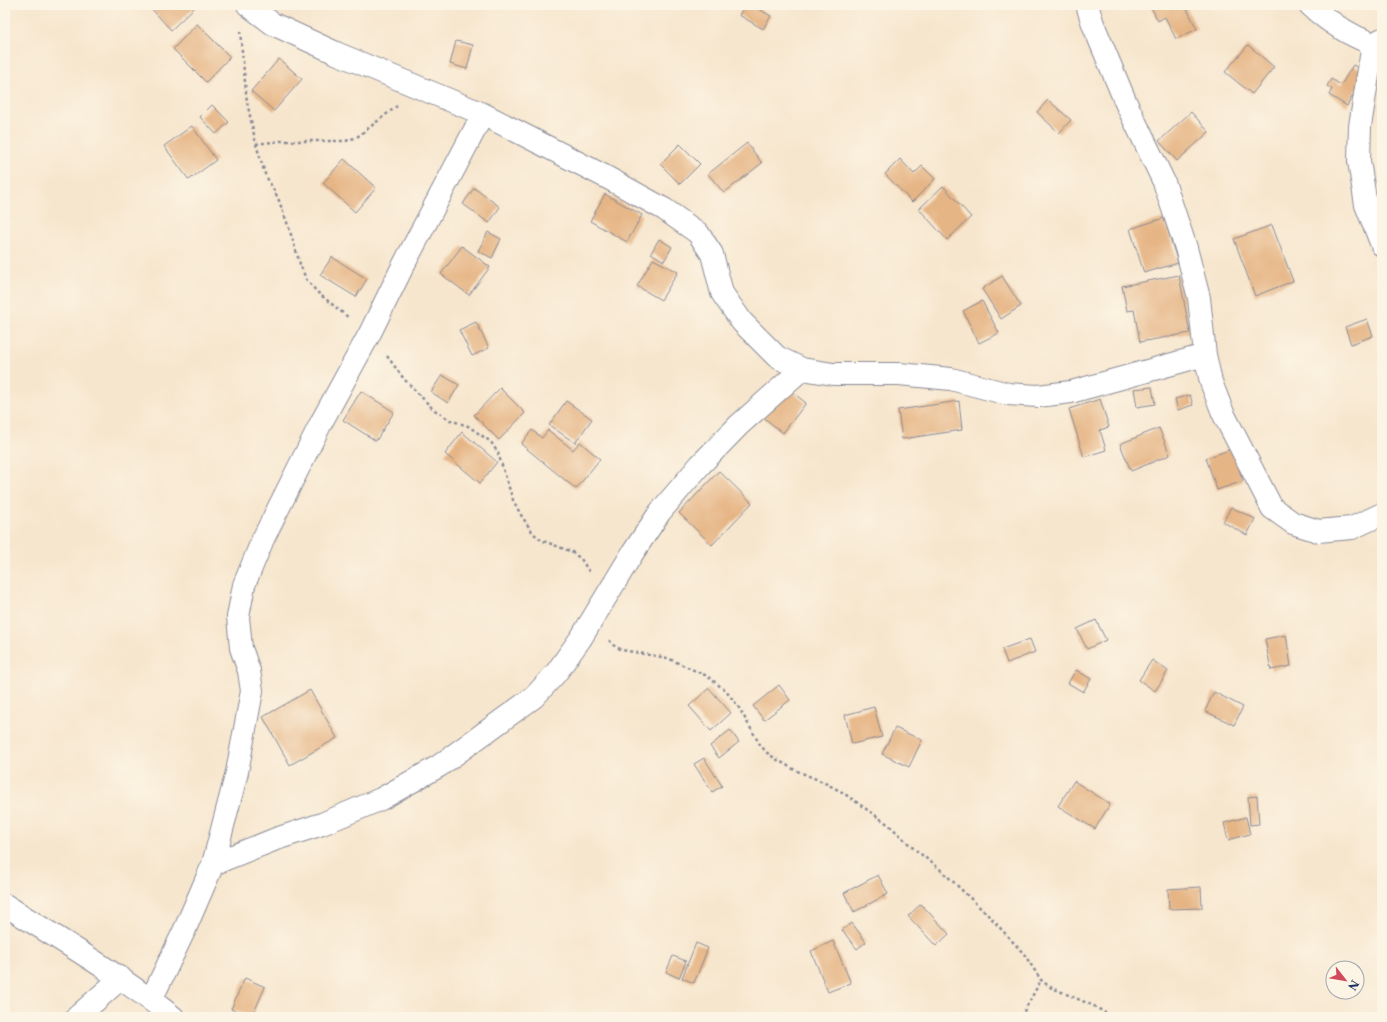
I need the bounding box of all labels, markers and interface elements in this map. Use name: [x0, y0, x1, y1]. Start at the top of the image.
north arrow: [1325, 960, 1365, 1000]
text: N: [1345, 977, 1362, 993]

